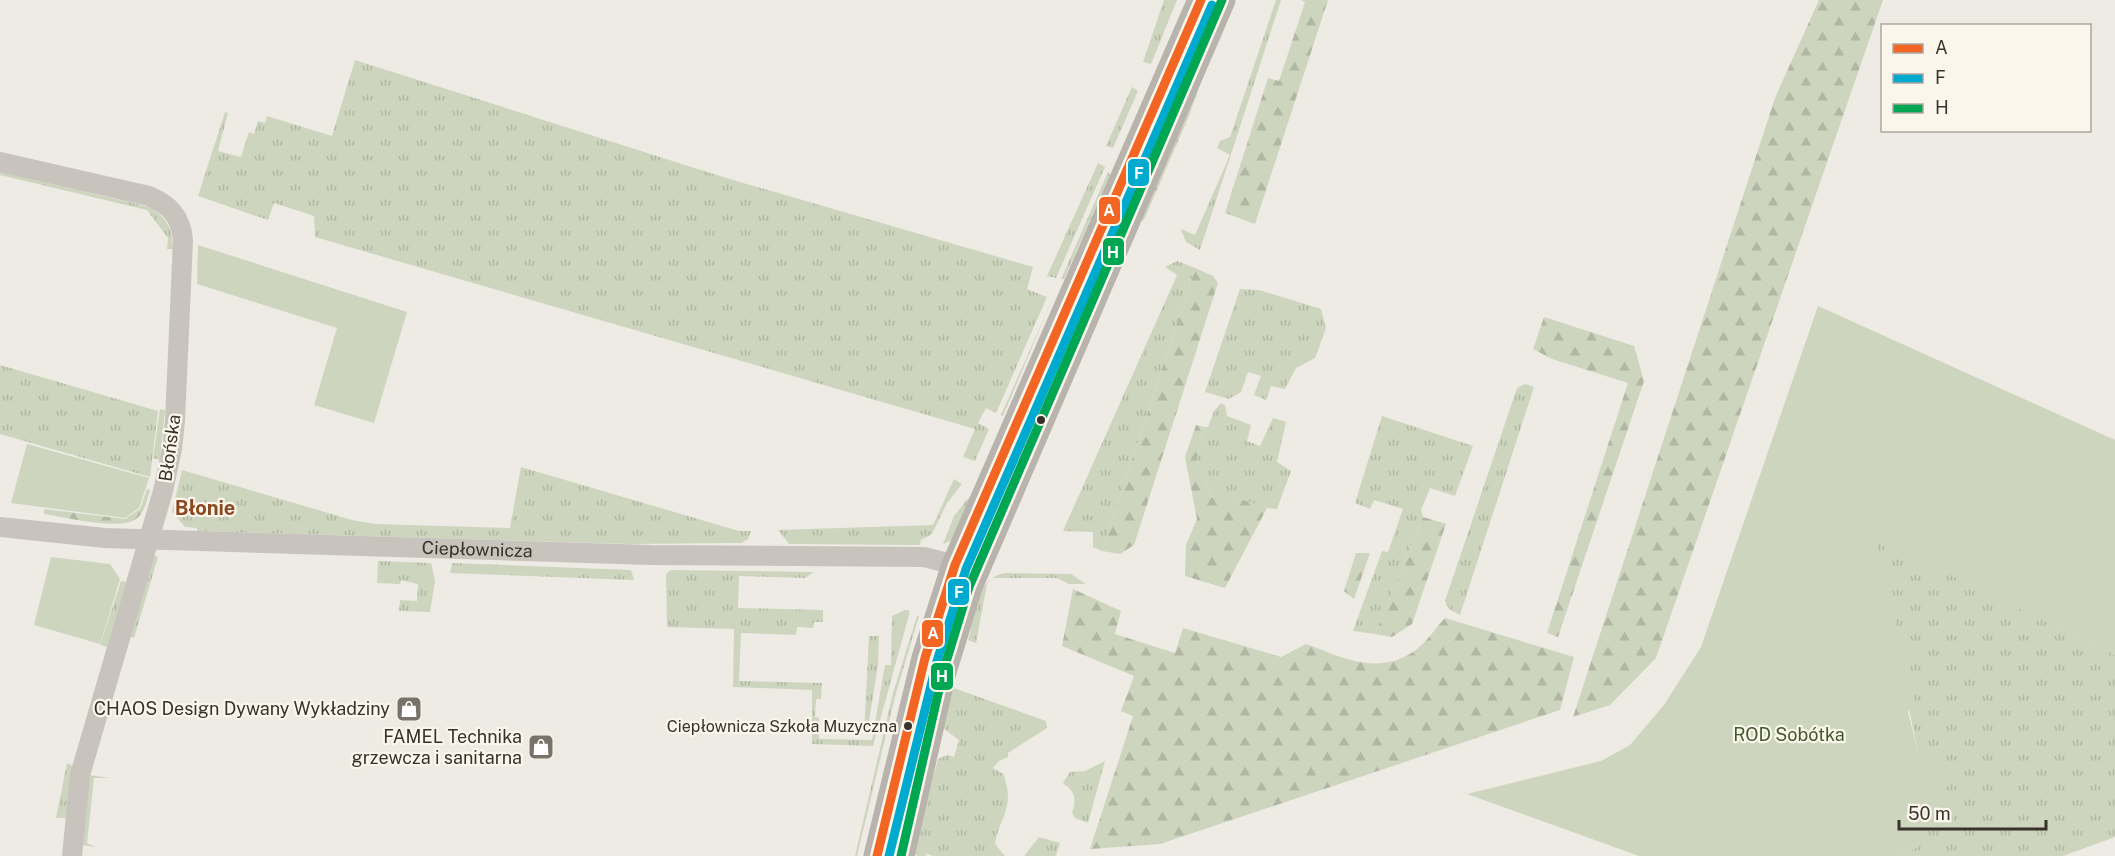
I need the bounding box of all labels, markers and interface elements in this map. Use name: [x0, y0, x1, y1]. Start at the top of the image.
legend: [1881, 24, 2091, 132]
text: A: [1935, 37, 1948, 58]
text: F: [1935, 67, 1946, 88]
text: H: [1935, 97, 1949, 118]
line badge: F: [1127, 158, 1150, 187]
text: F: [1134, 164, 1144, 183]
line badge: A: [1098, 196, 1121, 225]
text: A: [1103, 201, 1115, 220]
line badge: H: [1102, 237, 1125, 266]
text: H: [1107, 243, 1119, 262]
street label: Błońska: [154, 413, 185, 483]
unlabelled marker: [1035, 414, 1047, 426]
district label: Błonie: [175, 496, 235, 520]
street label: Ciepłownicza: [421, 537, 533, 561]
line badge: F: [947, 578, 970, 606]
text: F: [954, 583, 964, 602]
line badge: A: [921, 619, 944, 648]
text: A: [927, 624, 939, 643]
line badge: H: [930, 662, 954, 691]
text: H: [936, 667, 948, 686]
shop icon: CHAOS Design Dywany Wykładziny: [394, 694, 424, 724]
place label: CHAOS Design Dywany Wykładziny: [94, 698, 390, 719]
place label: Ciepłownicza Szkoła Muzyczna: [667, 717, 897, 736]
marker: Ciepłownicza Szkoła Muzyczna: [902, 720, 914, 732]
park label: ROD Sobótka: [1733, 724, 1845, 745]
place label: FAMEL Technika grzewcza i sanitarna: [351, 726, 522, 768]
shop icon: FAMEL Technika grzewcza i sanitarna: [526, 732, 556, 762]
scale bar: [1899, 793, 2046, 831]
text: 50 m: [1908, 803, 1951, 824]

